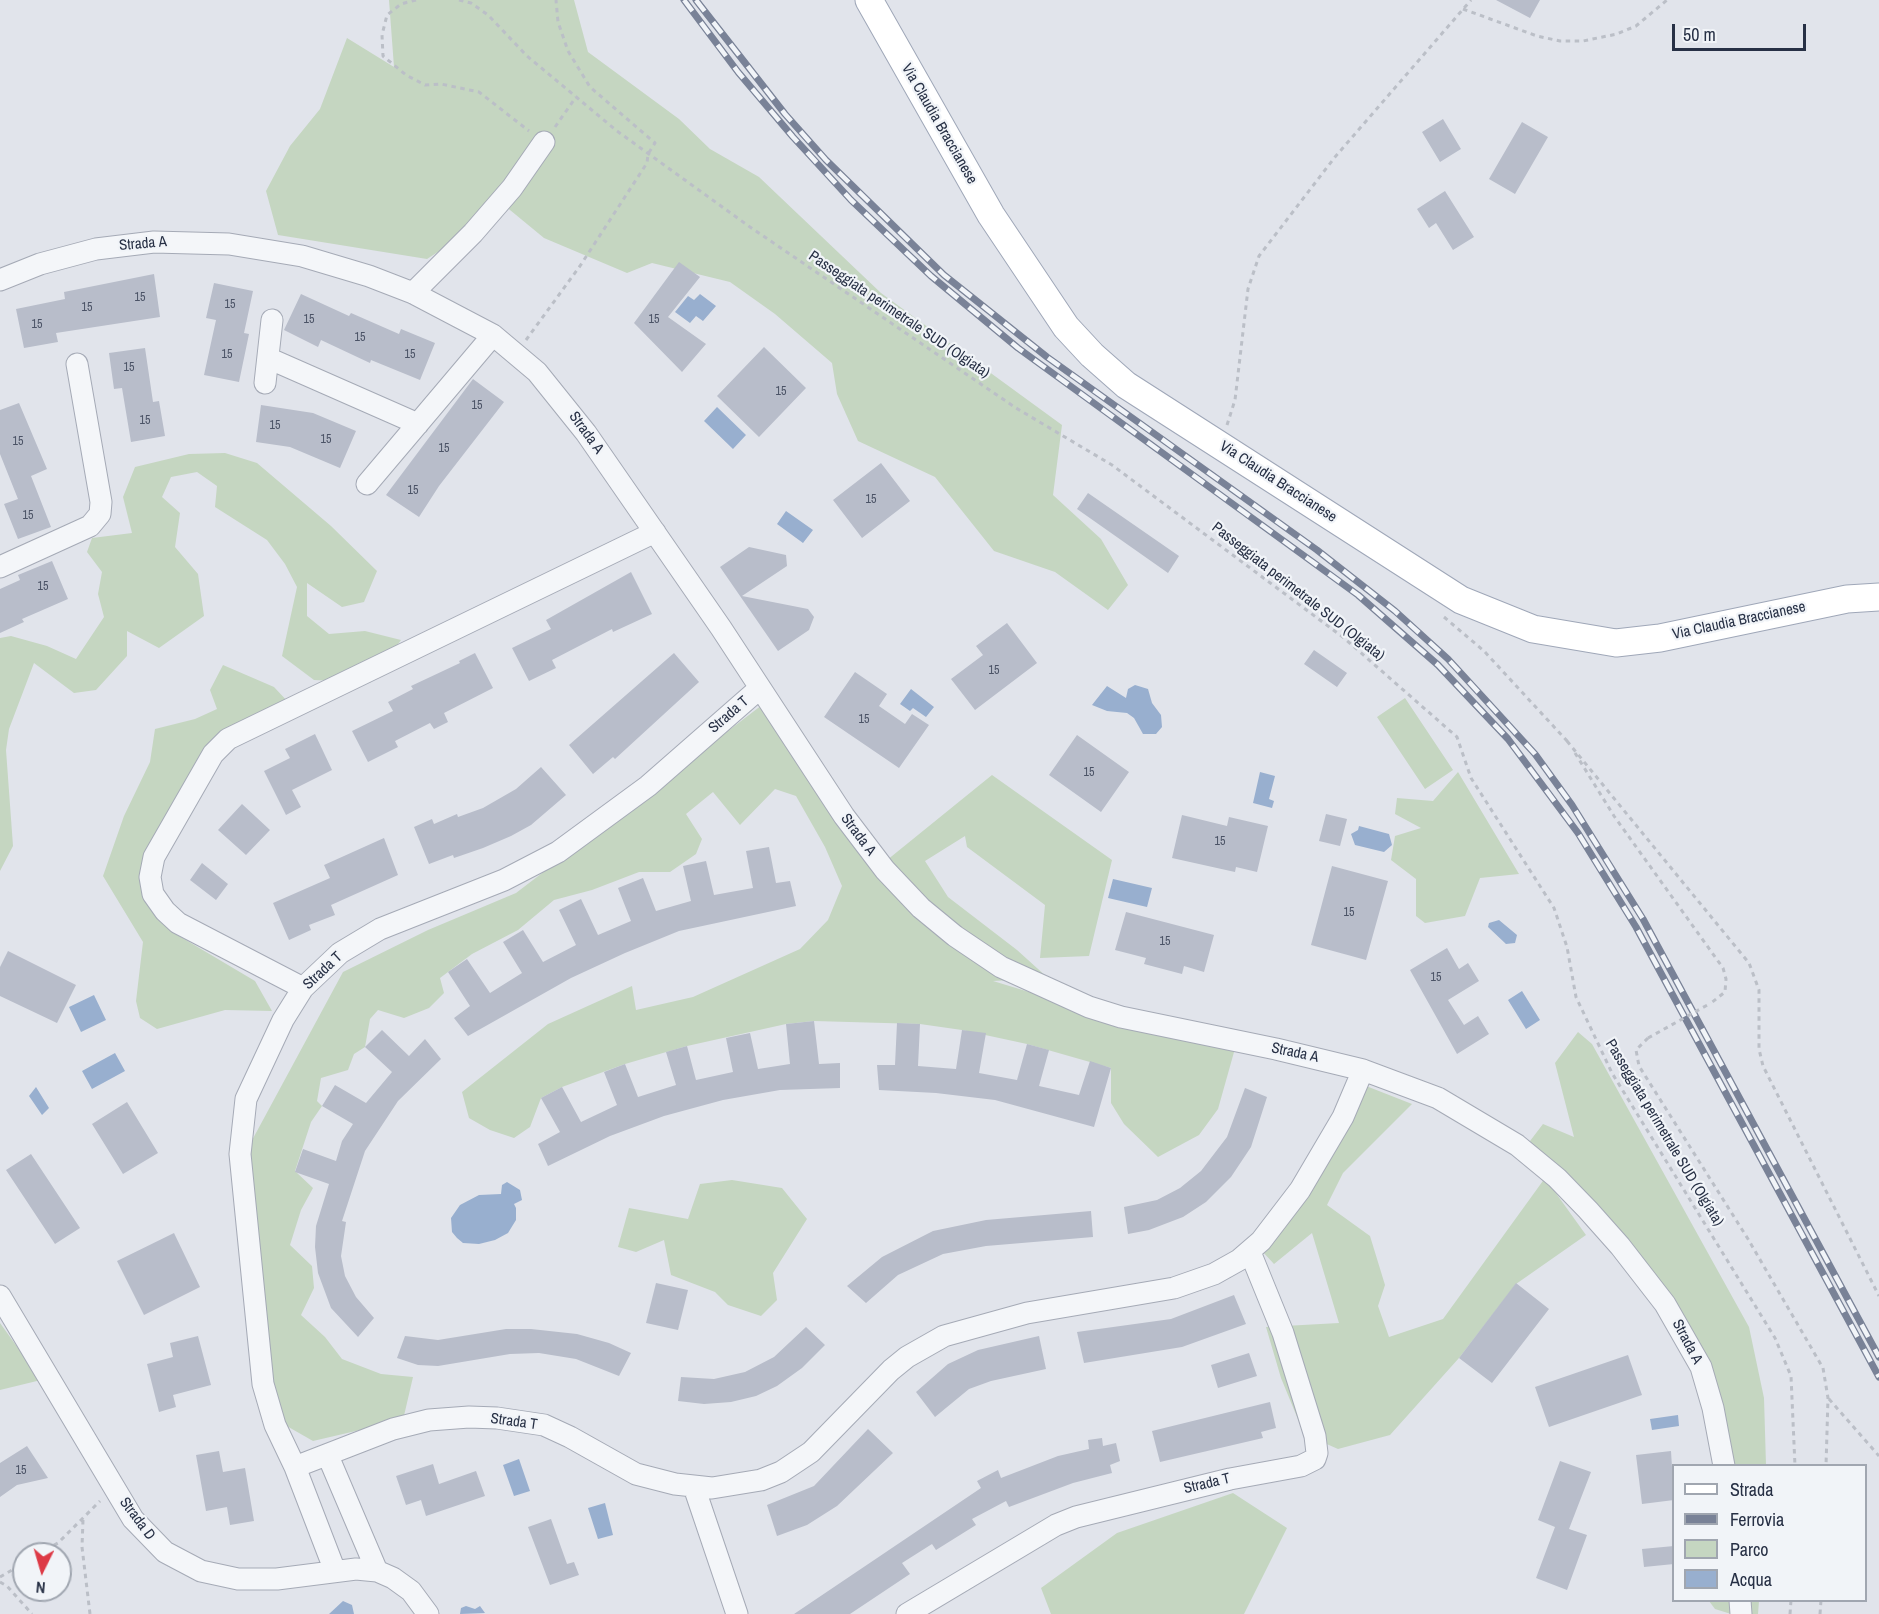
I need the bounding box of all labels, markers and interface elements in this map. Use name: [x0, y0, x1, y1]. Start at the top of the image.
scale bar: [1675, 12, 1808, 50]
text: 50 m: [1683, 22, 1716, 47]
street label: Via Claudia Braccianese: [897, 61, 981, 187]
street label: Strada A: [118, 233, 168, 255]
street label: Passeggiata perimetrale SUD (Olgiata): [805, 248, 993, 382]
house number: 15: [135, 291, 145, 305]
house number: 15: [225, 298, 235, 312]
house number: 15: [82, 301, 92, 315]
house number: 15: [304, 313, 314, 327]
house number: 15: [649, 313, 659, 327]
house number: 15: [32, 318, 42, 332]
house number: 15: [355, 331, 365, 345]
house number: 15: [222, 348, 232, 362]
house number: 15: [405, 348, 415, 362]
house number: 15: [124, 361, 134, 375]
house number: 15: [776, 385, 786, 399]
house number: 15: [472, 399, 482, 413]
street label: Strada A: [565, 408, 607, 458]
house number: 15: [140, 414, 150, 428]
house number: 15: [270, 419, 280, 433]
house number: 15: [321, 433, 331, 447]
house number: 15: [13, 435, 23, 449]
street label: Via Claudia Braccianese: [1216, 437, 1340, 527]
house number: 15: [439, 442, 449, 456]
house number: 15: [408, 484, 418, 498]
house number: 15: [866, 493, 876, 507]
house number: 15: [23, 509, 33, 523]
street label: Passeggiata perimetrale SUD (Olgiata): [1208, 519, 1388, 665]
house number: 15: [38, 580, 48, 594]
street label: Via Claudia Braccianese: [1671, 598, 1807, 644]
house number: 15: [989, 664, 999, 678]
street label: Strada T: [705, 693, 753, 737]
house number: 15: [859, 713, 869, 727]
house number: 15: [1084, 766, 1094, 780]
street label: Strada A: [836, 810, 880, 860]
house number: 15: [1215, 835, 1225, 849]
house number: 15: [1344, 906, 1354, 920]
house number: 15: [1160, 935, 1170, 949]
street label: Strada T: [300, 948, 346, 994]
house number: 15: [1431, 971, 1441, 985]
street label: Passeggiata perimetrale SUD (Olgiata): [1601, 1036, 1727, 1230]
street label: Strada A: [1270, 1039, 1320, 1067]
street label: Strada A: [1668, 1317, 1706, 1367]
street label: Strada T: [489, 1410, 539, 1434]
house number: 15: [16, 1464, 26, 1478]
legend: [1672, 1464, 1867, 1602]
street label: Strada T: [1182, 1470, 1232, 1498]
text: Strada: [1730, 1477, 1774, 1502]
street label: Strada D: [115, 1494, 159, 1544]
text: Ferrovia: [1730, 1507, 1784, 1532]
text: Parco: [1730, 1537, 1769, 1562]
north arrow: [12, 1542, 72, 1602]
text: Acqua: [1730, 1567, 1772, 1592]
text: N: [35, 1577, 46, 1599]

